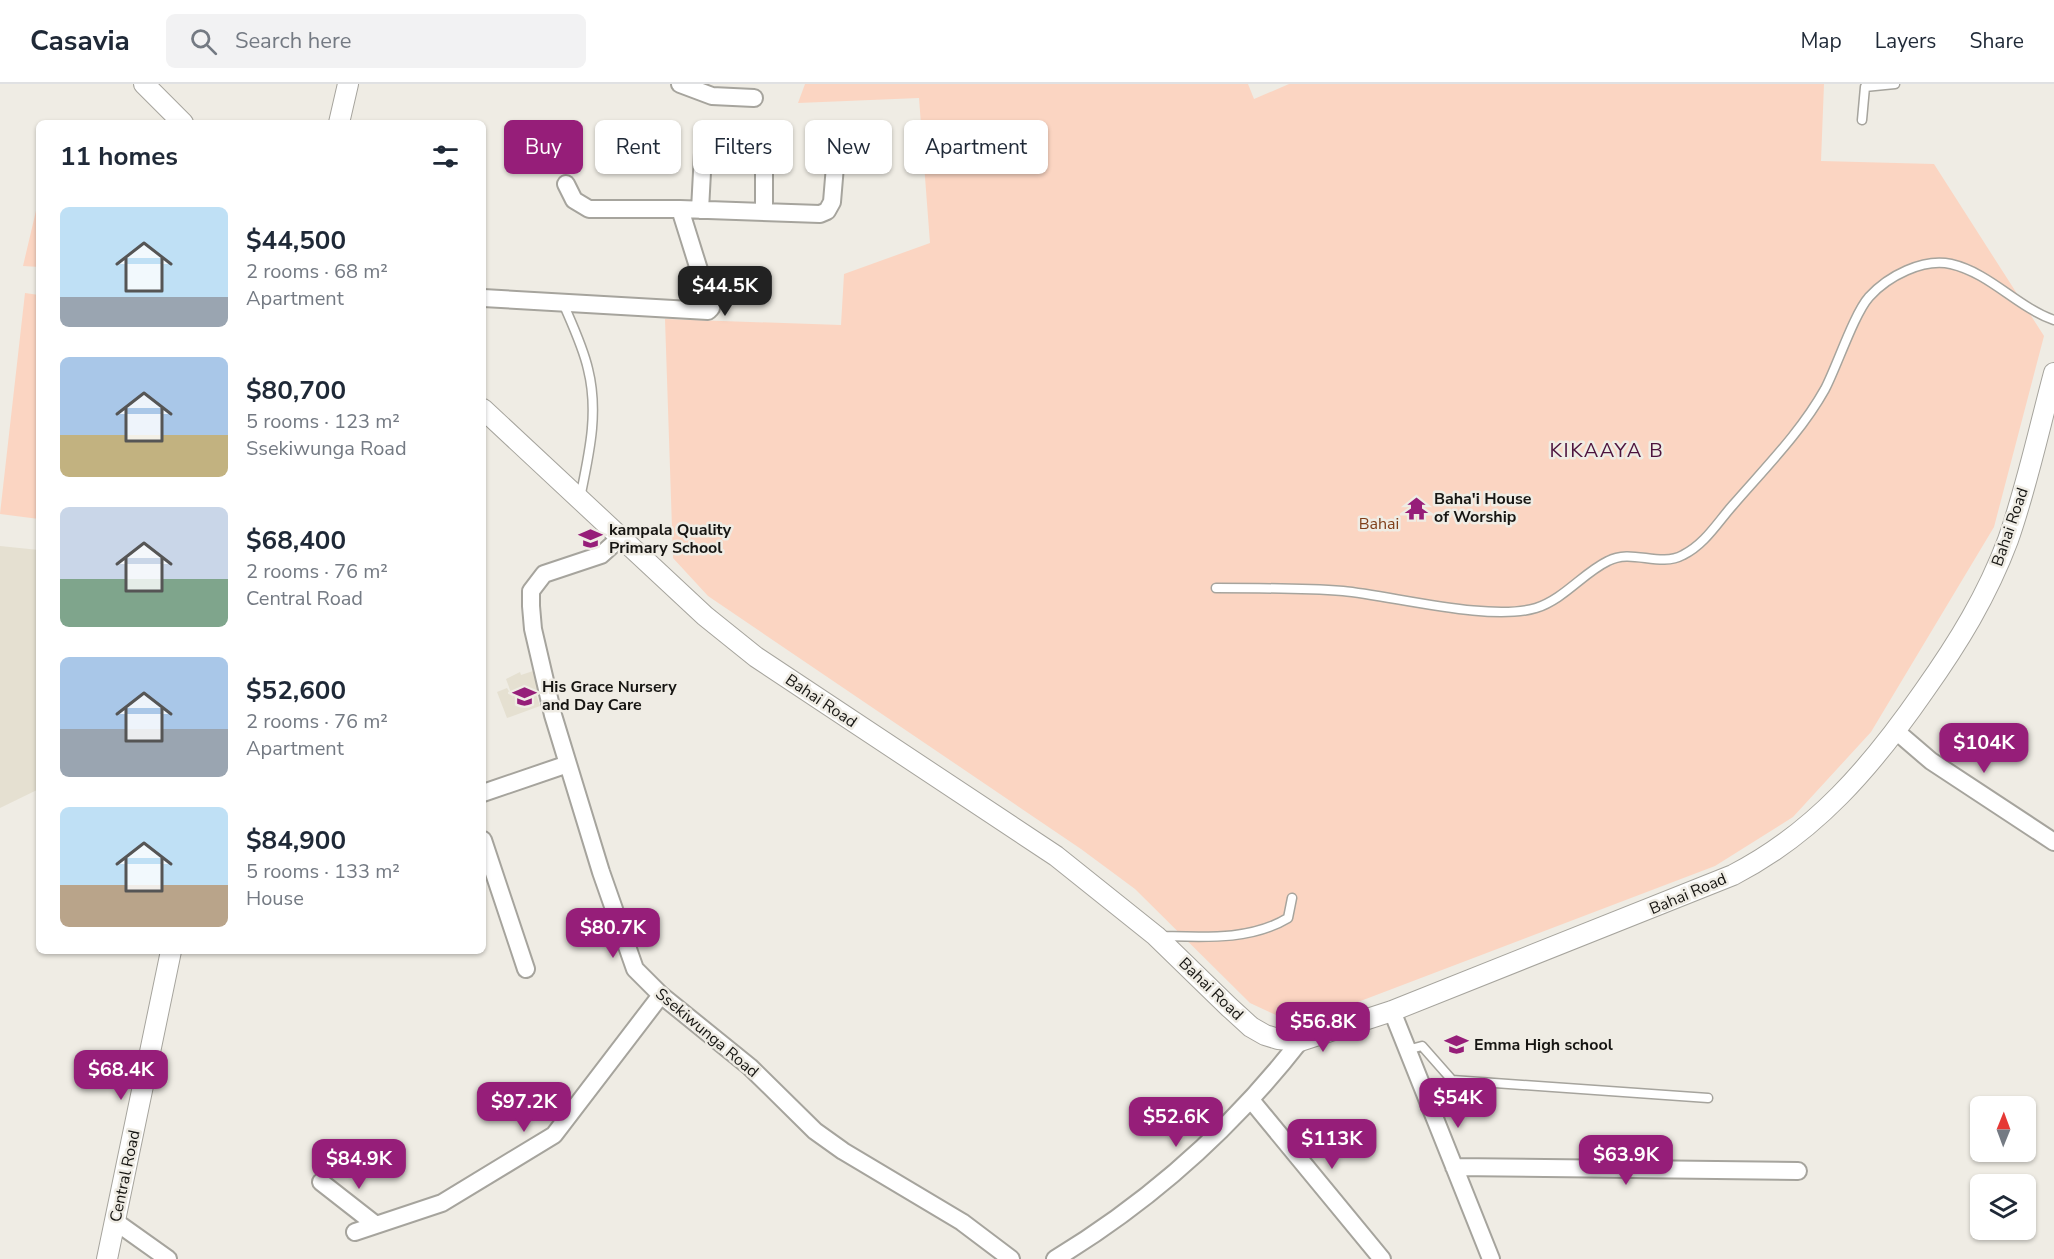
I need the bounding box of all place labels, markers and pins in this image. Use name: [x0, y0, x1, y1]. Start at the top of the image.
pin: $44.5K: [676, 266, 774, 317]
place label: Baha'i House of Worship: [1434, 488, 1532, 528]
temple icon: Baha'i House of Worship: [1403, 495, 1429, 521]
place label: kampala Quality Primary School: [609, 519, 732, 559]
school or university icon: kampala Quality Primary School: [578, 526, 604, 552]
place label: His Grace Nursery and Day Care: [542, 676, 677, 716]
school or university icon: His Grace Nursery and Day Care: [511, 683, 537, 709]
pin: $104K: [1942, 723, 2026, 774]
pin: $80.7K: [564, 908, 662, 959]
pin: $56.8K: [1274, 1002, 1372, 1053]
school or university icon: Emma High school: [1443, 1032, 1469, 1058]
place label: Emma High school: [1474, 1034, 1613, 1056]
pin: $68.4K: [72, 1050, 170, 1101]
pin: $54K: [1422, 1078, 1494, 1129]
pin: $97.2K: [475, 1082, 573, 1133]
pin: $52.6K: [1127, 1097, 1225, 1148]
pin: $113K: [1290, 1119, 1374, 1170]
pin: $63.9K: [1577, 1135, 1675, 1186]
pin: $84.9K: [310, 1139, 408, 1190]

